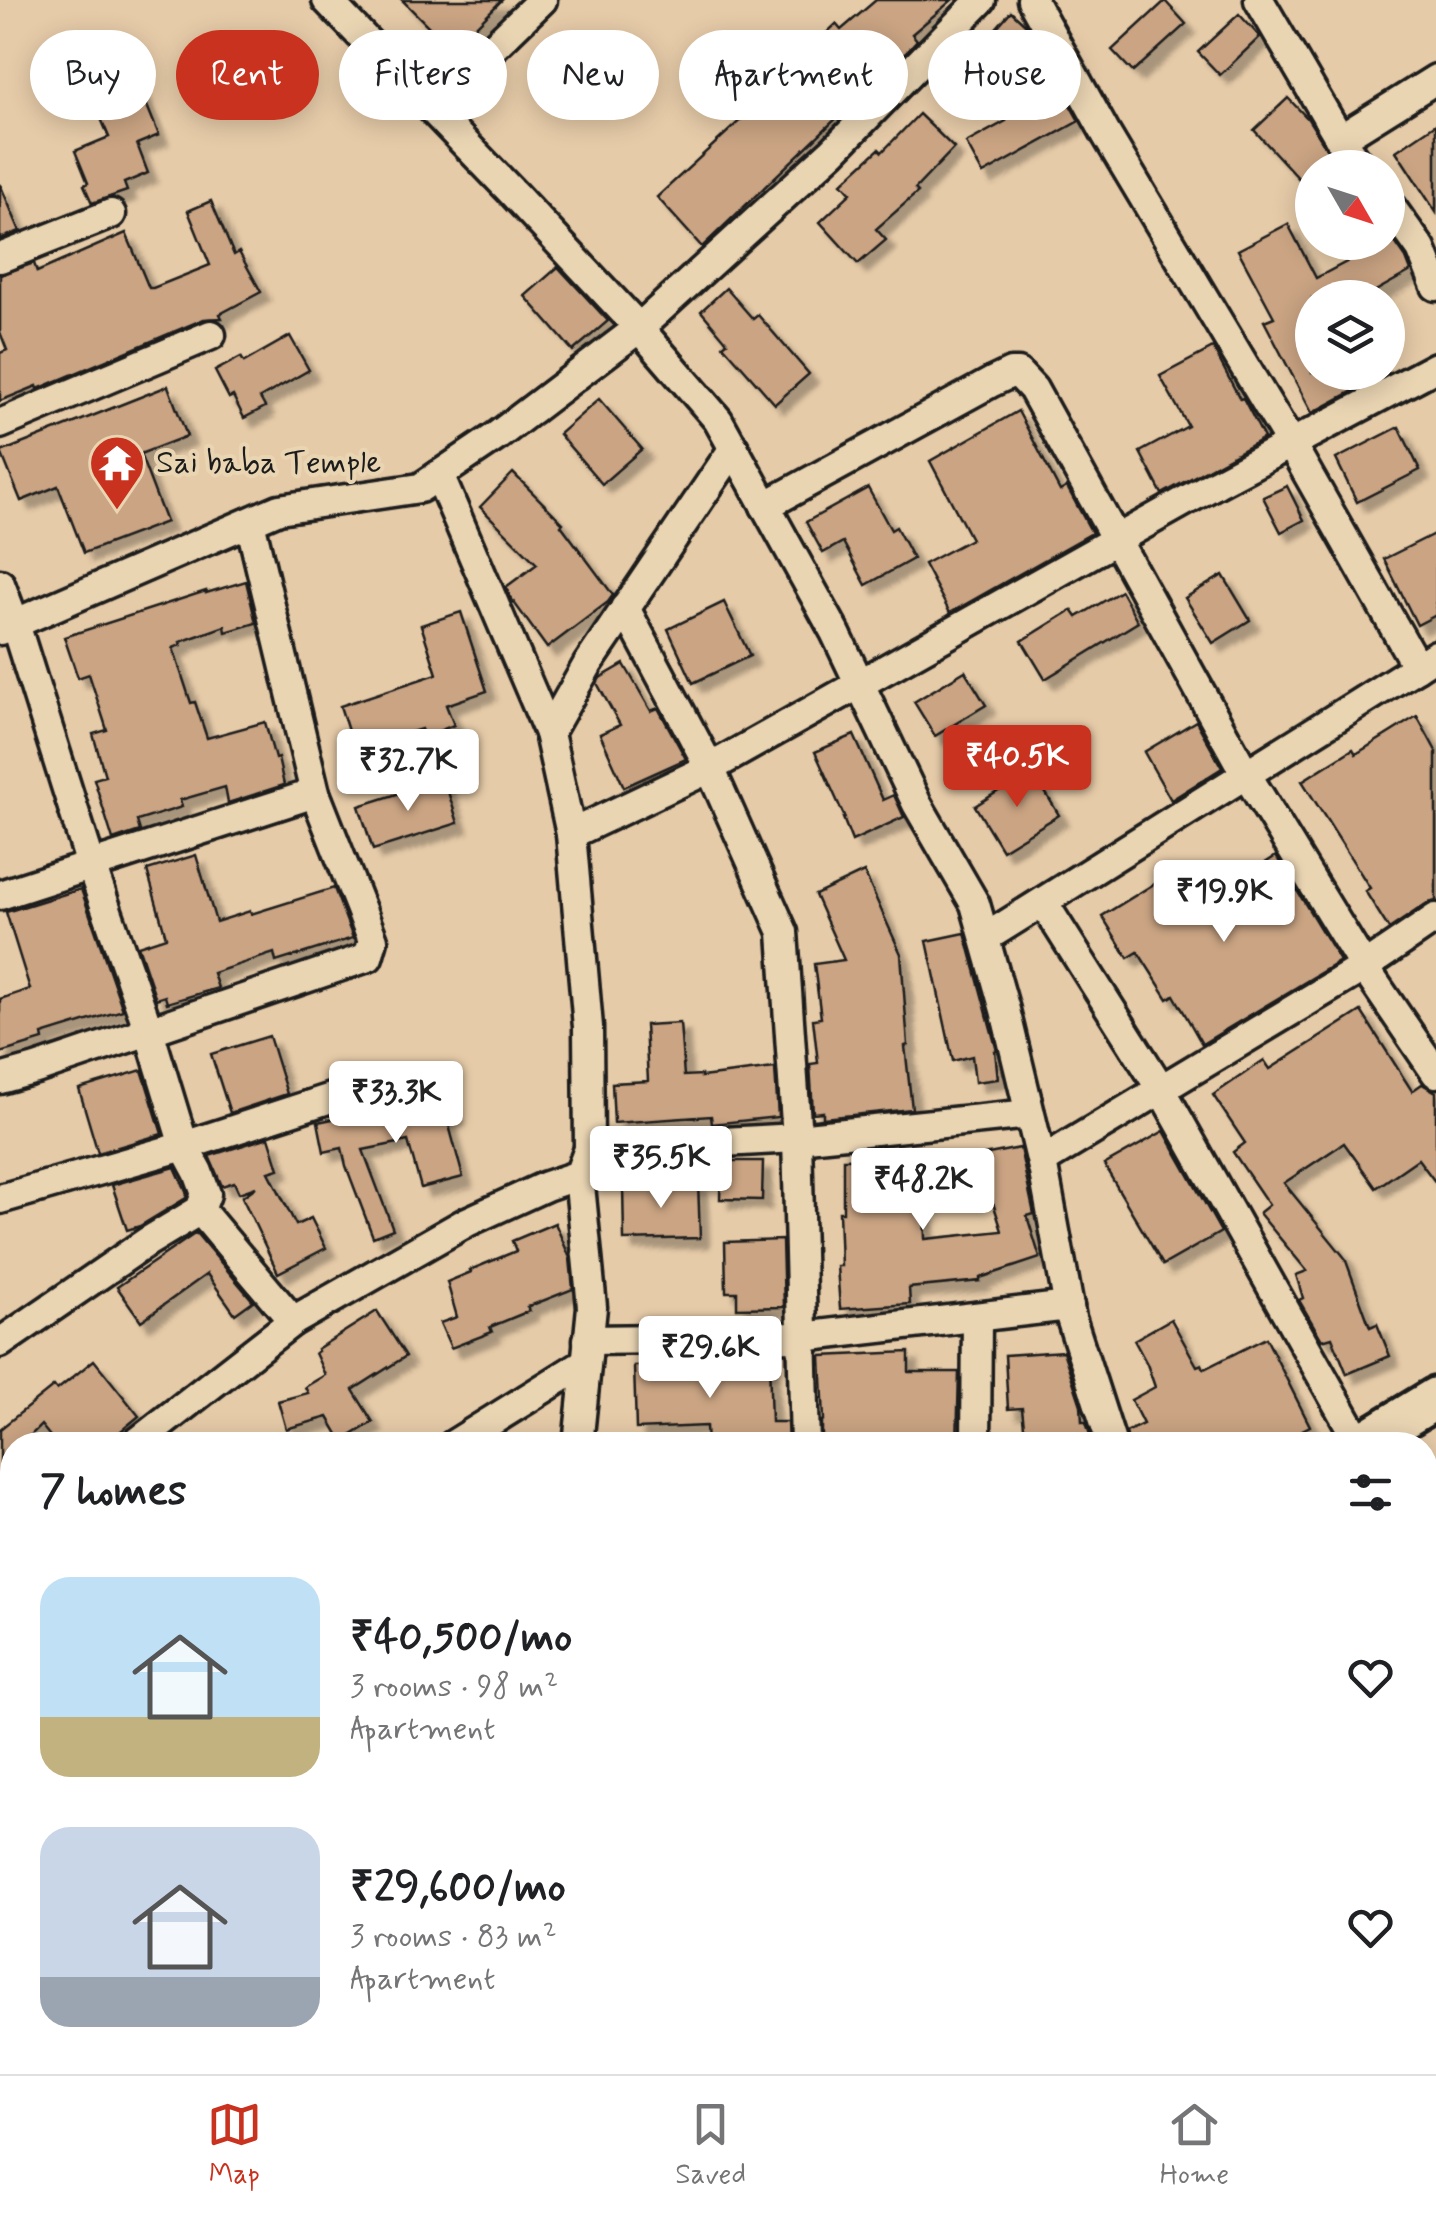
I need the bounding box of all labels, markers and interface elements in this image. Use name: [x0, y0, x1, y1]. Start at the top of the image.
chip: Buy: [30, 30, 156, 120]
chip: Rent: [176, 30, 319, 120]
chip: Filters: [339, 30, 507, 120]
chip: New: [527, 30, 659, 120]
chip: Apartment: [679, 30, 908, 120]
chip: House: [928, 30, 1081, 120]
north arrow: [1295, 150, 1405, 260]
map controls: [1295, 150, 1405, 390]
button: layers: [1295, 280, 1405, 390]
temple icon: Sai baba Temple: [87, 433, 147, 512]
place label: Sai baba Temple: [156, 442, 381, 484]
pin: ₹40.5K: [936, 725, 1098, 810]
pin: ₹32.7K: [327, 729, 489, 814]
text: ₹40.5K: [965, 736, 1069, 778]
text: ₹32.7K: [359, 740, 457, 782]
pin: ₹19.9K: [1143, 860, 1305, 945]
text: ₹19.9K: [1176, 871, 1272, 913]
pin: ₹33.3K: [315, 1061, 477, 1146]
text: ₹33.3K: [351, 1072, 441, 1114]
pin: ₹35.5K: [580, 1126, 742, 1211]
text: ₹35.5K: [612, 1137, 710, 1179]
pin: ₹48.2K: [842, 1148, 1004, 1233]
text: ₹48.2K: [873, 1159, 973, 1201]
pin: ₹29.6K: [629, 1316, 791, 1401]
text: ₹29.6K: [661, 1327, 759, 1369]
text: 7 homes: [40, 1465, 187, 1520]
icon: filters: [1343, 1465, 1398, 1520]
text: ₹40,500/mo: [350, 1611, 572, 1666]
icon: home: [120, 1617, 240, 1737]
icon: heart: [1343, 1650, 1398, 1705]
text: 3 rooms · 98 m²: [350, 1666, 558, 1708]
text: Apartment: [350, 1708, 495, 1750]
text: ₹29,600/mo: [350, 1861, 566, 1916]
icon: home: [120, 1867, 240, 1987]
icon: heart: [1343, 1900, 1398, 1955]
text: 3 rooms · 83 m²: [350, 1916, 557, 1958]
text: Apartment: [350, 1958, 495, 2000]
tab: Map: [207, 2097, 262, 2194]
tab: Saved: [675, 2097, 746, 2194]
tab: Home: [1160, 2097, 1229, 2194]

